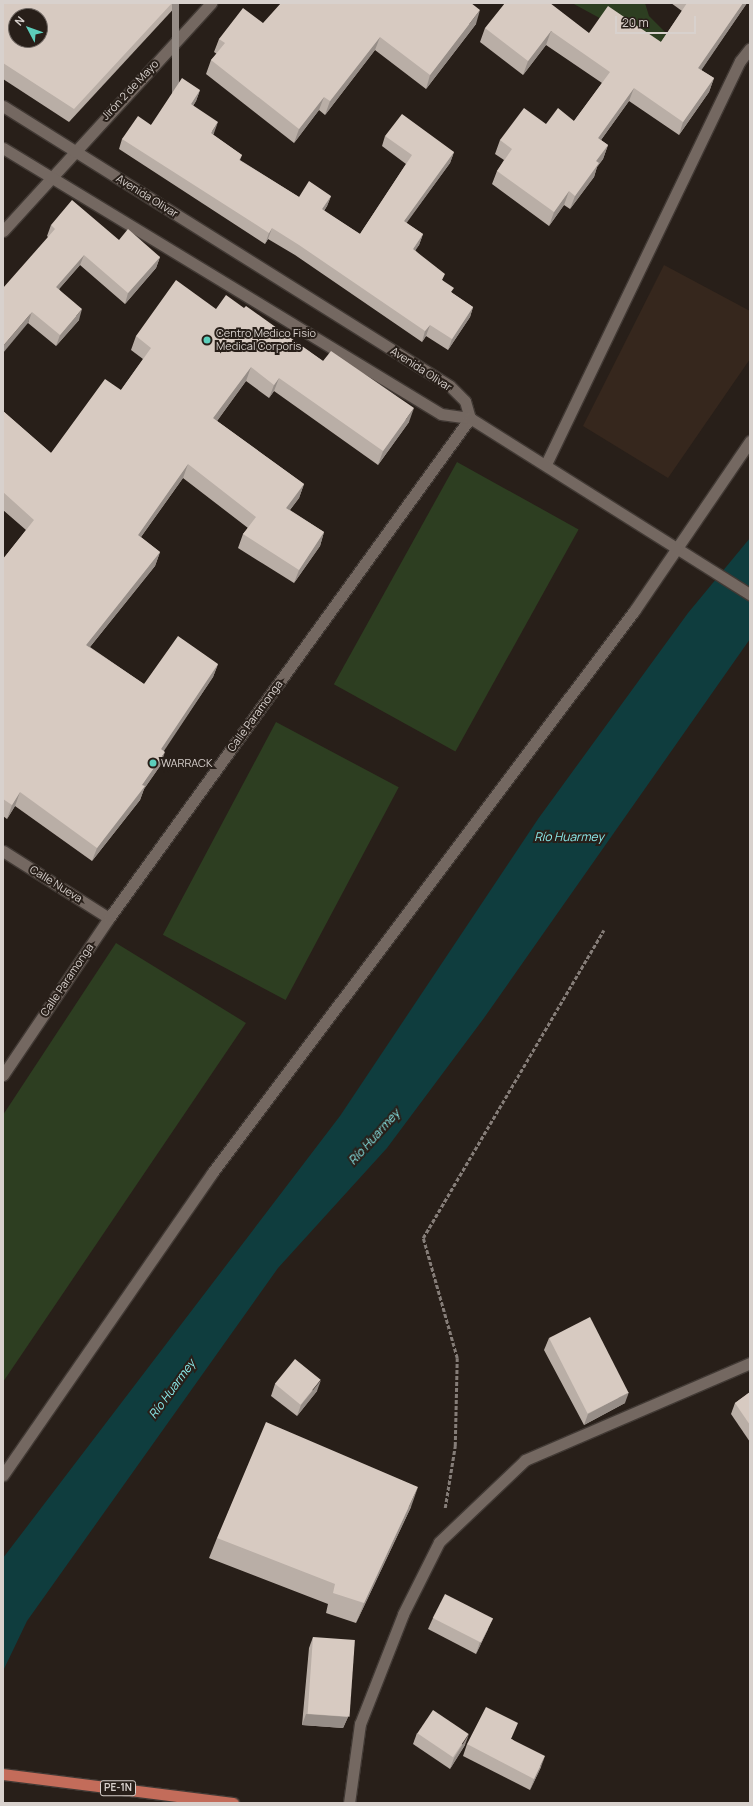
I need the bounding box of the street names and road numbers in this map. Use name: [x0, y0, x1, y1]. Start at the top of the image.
street label: Jirón 2 de Mayo: [99, 57, 161, 123]
street label: Avenida Olivar: [114, 172, 180, 220]
street label: Avenida Olivar: [388, 344, 454, 394]
street label: Calle Paramonga: [225, 678, 285, 754]
street label: Calle Nueva: [27, 863, 85, 905]
street label: Calle Paramonga: [38, 941, 96, 1019]
road number: PE-1N: [100, 1780, 136, 1796]

